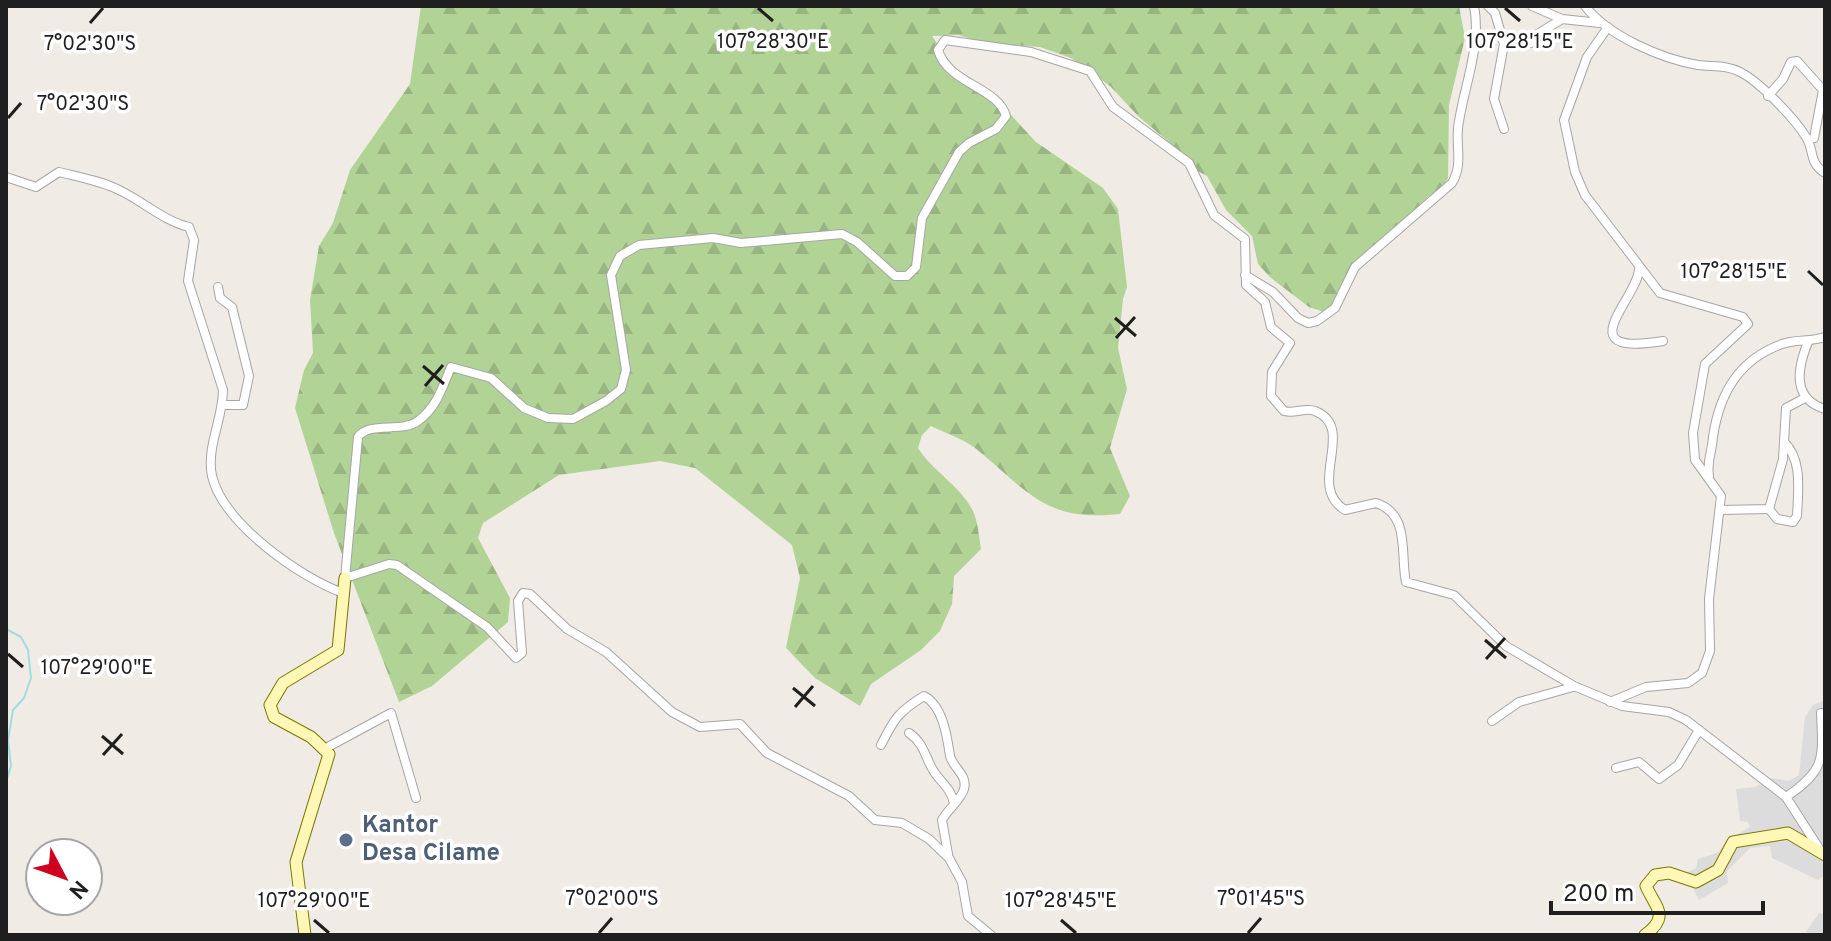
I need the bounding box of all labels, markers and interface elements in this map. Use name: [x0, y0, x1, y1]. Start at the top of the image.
text: 107°28'30"E: [717, 30, 829, 56]
text: 107°28'15"E: [1467, 30, 1573, 56]
text: 7°02'30"S: [44, 32, 136, 58]
text: 7°02'30"S: [37, 92, 129, 118]
text: 107°28'15"E: [1681, 260, 1787, 286]
text: 107°29'00"E: [41, 656, 153, 682]
place label: Kantor Desa Cilame: [362, 811, 500, 869]
marker: Kantor Desa Cilame: [337, 831, 355, 849]
north arrow: [24, 837, 104, 917]
scale bar: [1551, 865, 1763, 915]
text: N: [62, 874, 93, 903]
text: 200 m: [1563, 880, 1634, 910]
text: 7°02'00"S: [565, 887, 659, 913]
text: 7°01'45"S: [1217, 887, 1305, 913]
text: 107°29'00"E: [258, 889, 370, 915]
text: 107°28'45"E: [1005, 889, 1117, 915]

